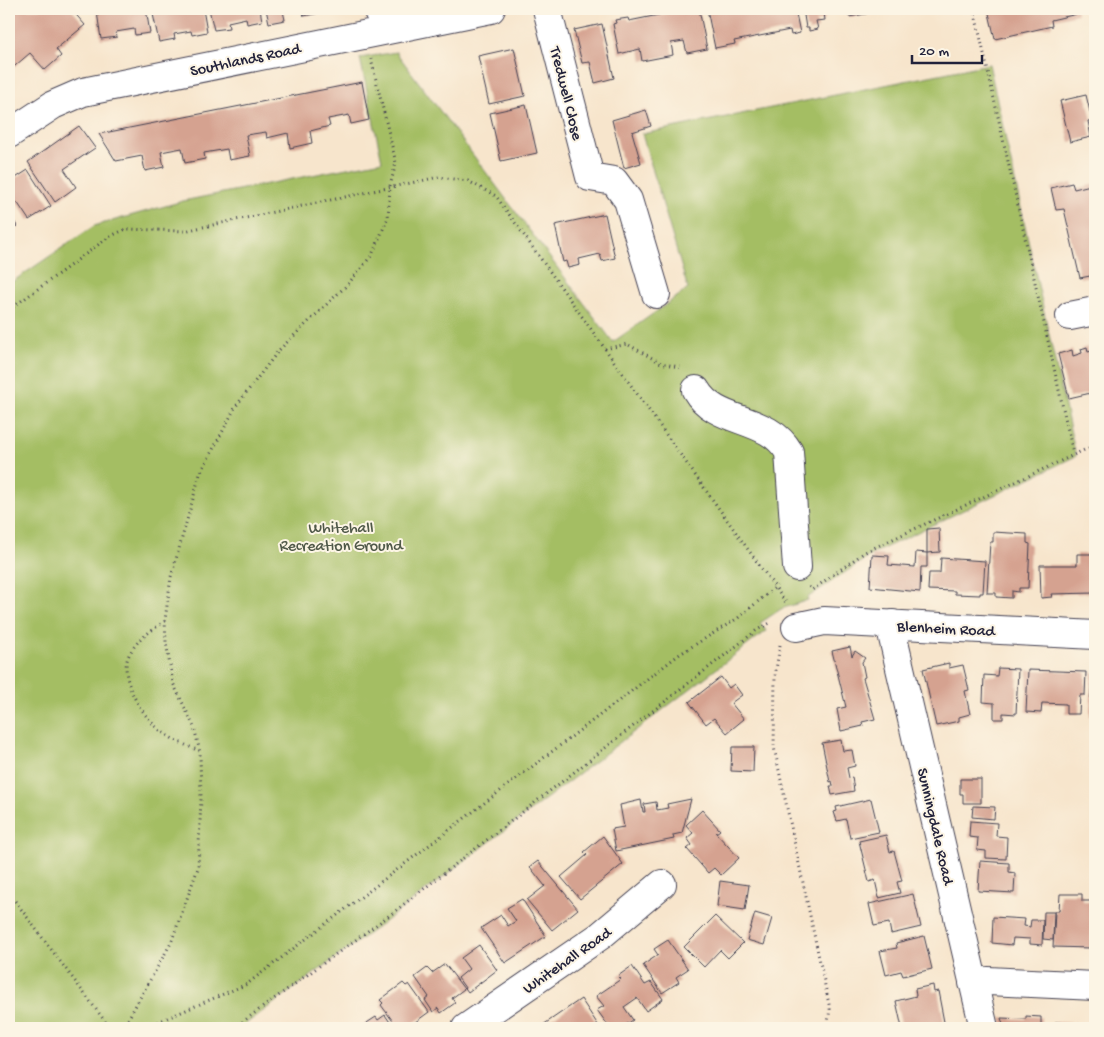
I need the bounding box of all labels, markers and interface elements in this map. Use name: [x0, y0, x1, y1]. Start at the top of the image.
scale bar: [912, 32, 982, 64]
street label: Southlands Road: [189, 40, 304, 82]
text: 20 m: [919, 43, 949, 61]
street label: Tredwell Close: [544, 44, 586, 143]
park label: Whitehall Recreation Ground: [279, 520, 404, 557]
street label: Blenheim Road: [895, 618, 997, 643]
street label: Sunningdale Road: [911, 767, 957, 889]
street label: Whitehall Road: [520, 923, 617, 999]

